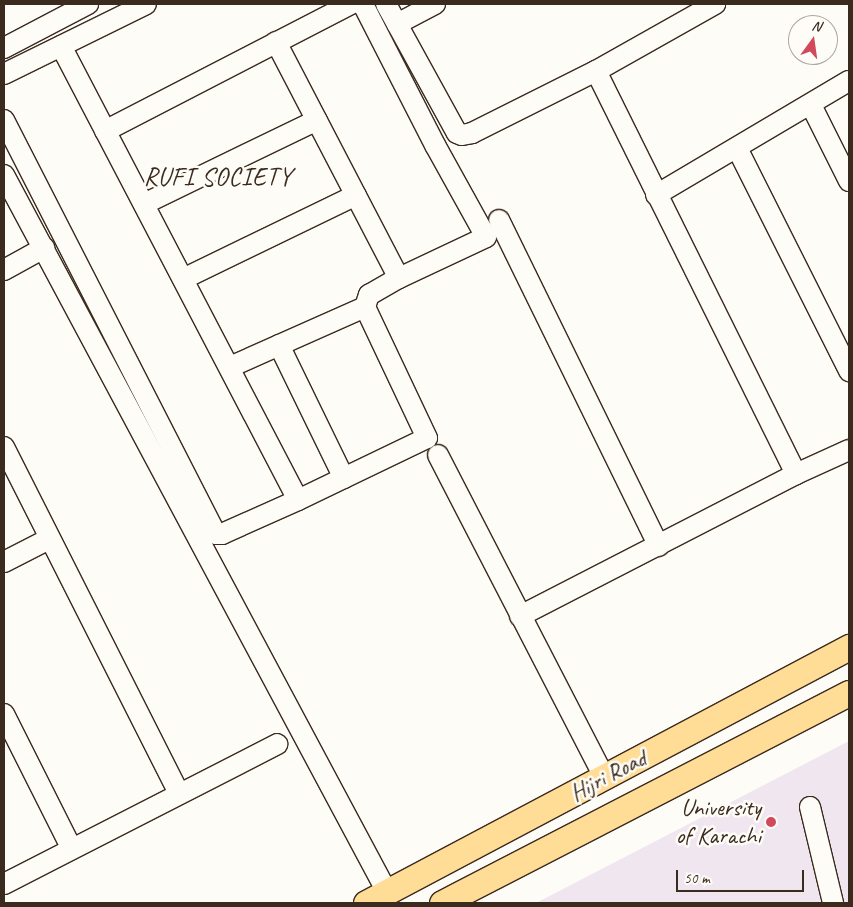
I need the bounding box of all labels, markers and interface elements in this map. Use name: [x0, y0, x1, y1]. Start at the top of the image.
north arrow: [788, 15, 838, 65]
text: N: [810, 17, 823, 35]
district label: RUFI SOCIETY: [142, 162, 294, 192]
street label: Hijri Road: [565, 744, 651, 808]
place label: University of Karachi: [676, 794, 761, 850]
marker: University of Karachi: [765, 816, 777, 828]
scale bar: [678, 860, 806, 892]
text: 50 m: [684, 869, 710, 888]

